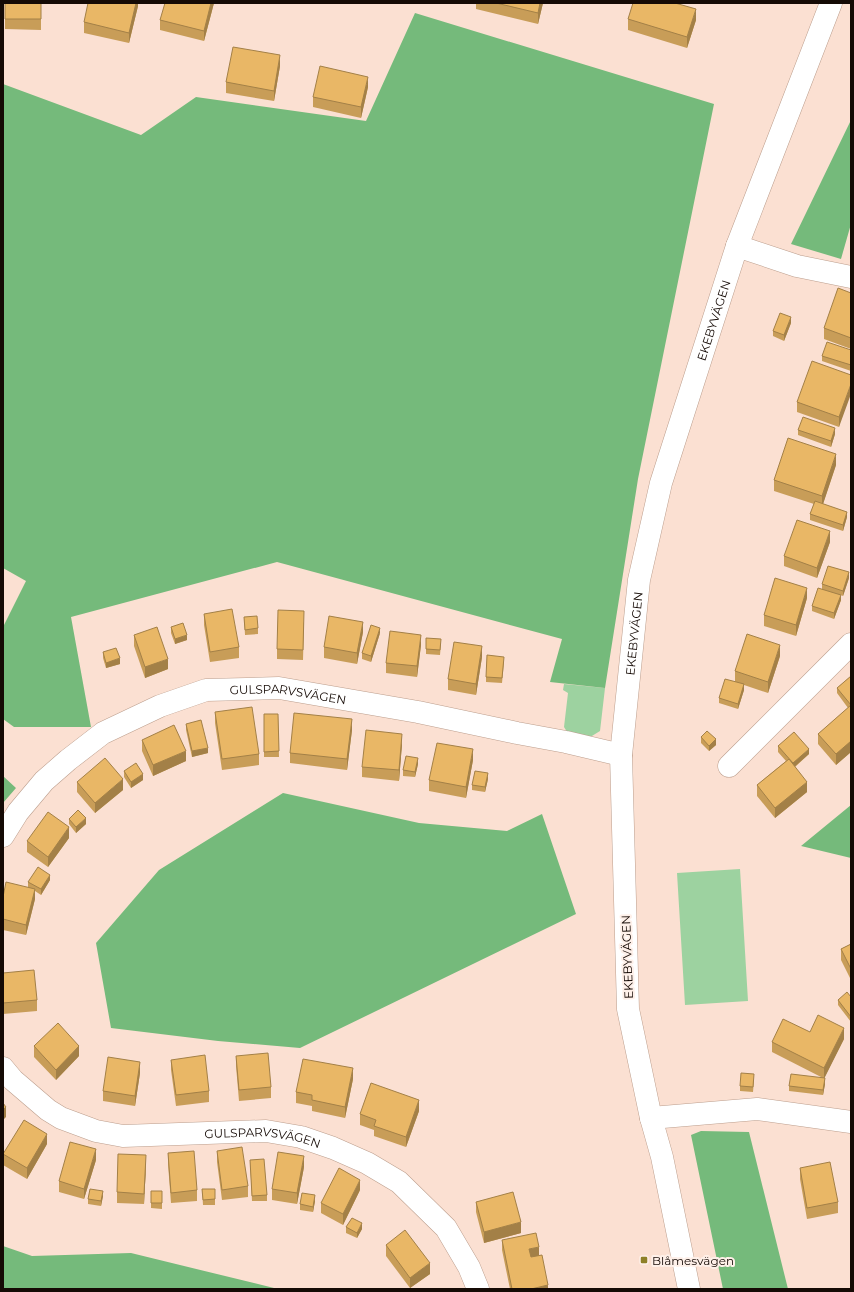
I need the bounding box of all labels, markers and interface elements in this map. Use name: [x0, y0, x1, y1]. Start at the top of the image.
street label: EKEBYVÄGEN: [693, 278, 733, 363]
street label: EKEBYVÄGEN: [622, 591, 645, 676]
street label: GULSPARVSVÄGEN: [229, 680, 347, 707]
street label: EKEBYVÄGEN: [618, 915, 636, 999]
street label: GULSPARVSVÄGEN: [204, 1123, 323, 1151]
place label: Blåmesvägen: [652, 1253, 734, 1268]
marker: Blåmesvägen: [639, 1255, 649, 1265]

